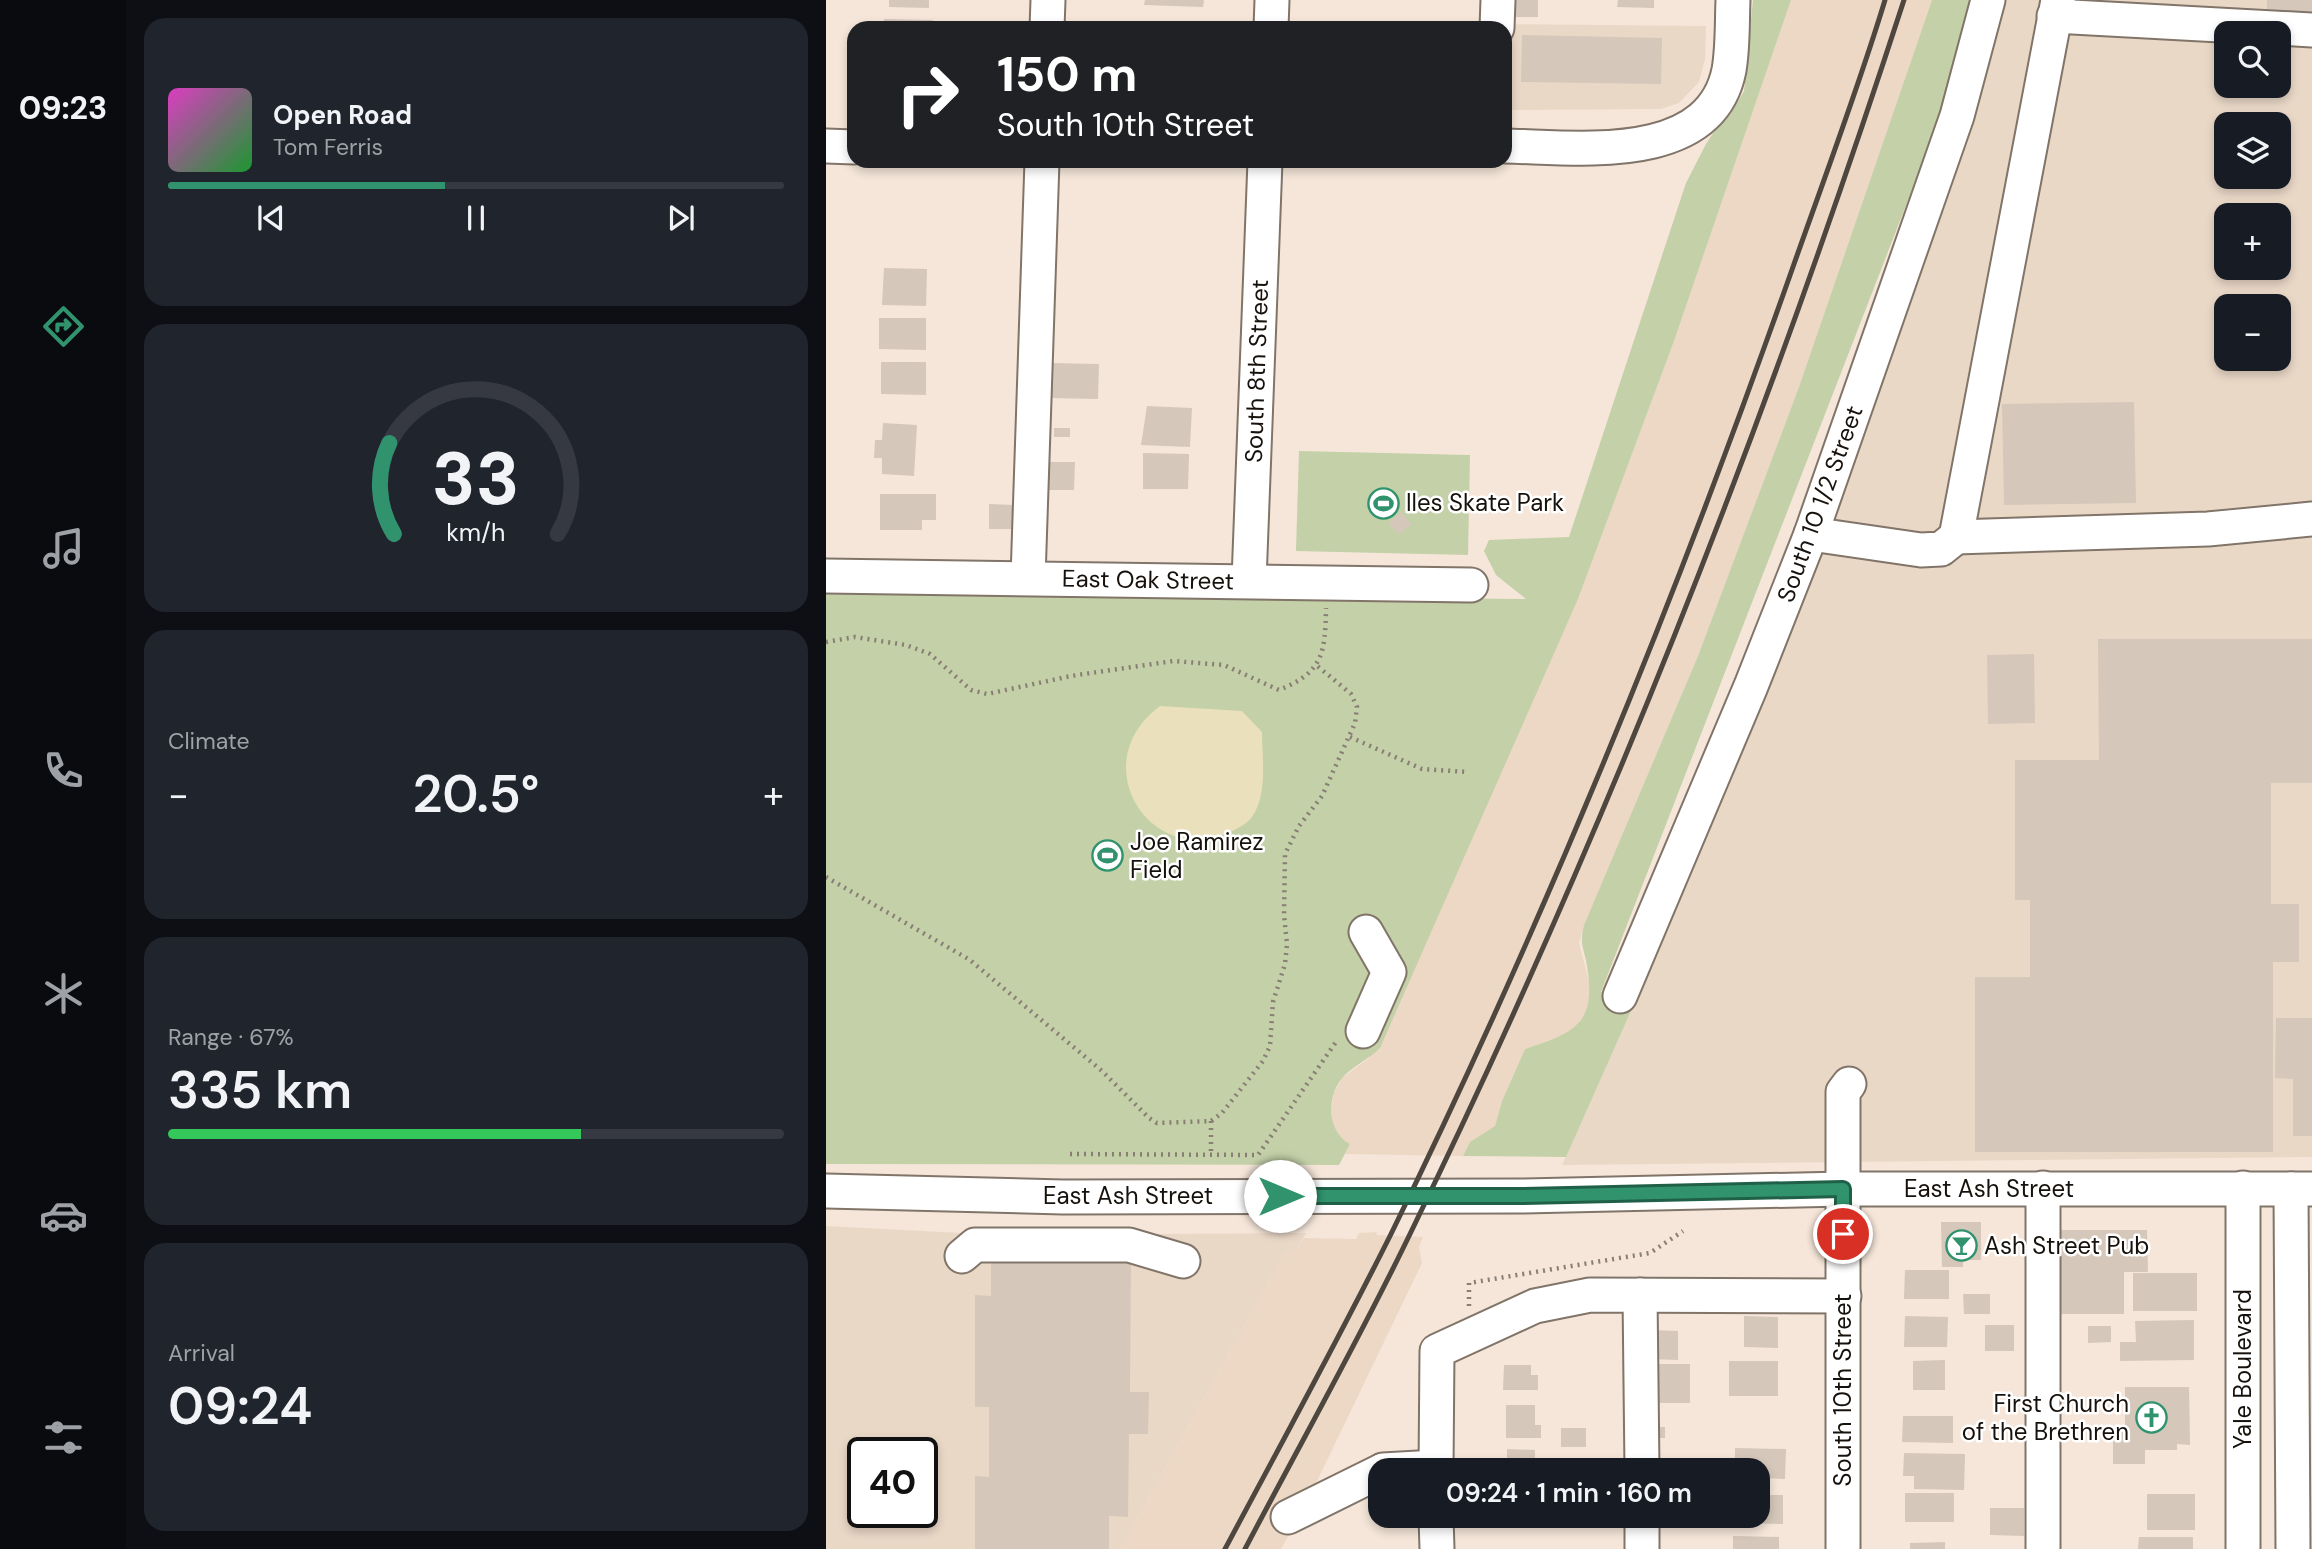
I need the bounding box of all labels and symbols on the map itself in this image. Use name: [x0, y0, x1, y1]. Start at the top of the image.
street label: South 8th Street: [1238, 279, 1275, 463]
street label: South 10 1/2 Street: [1770, 401, 1869, 606]
sports icon: Iles Skate Park: [1366, 486, 1400, 520]
place label: Iles Skate Park: [1406, 487, 1564, 518]
street label: East Oak Street: [1062, 563, 1234, 596]
place label: Joe Ramirez Field: [1130, 826, 1263, 885]
sports icon: Joe Ramirez Field: [1090, 839, 1124, 873]
position arrow: [1243, 1159, 1317, 1233]
street label: East Ash Street: [1904, 1173, 2074, 1204]
street label: East Ash Street: [1043, 1180, 1213, 1211]
pin: [1813, 1204, 1873, 1264]
bar icon: Ash Street Pub: [1944, 1229, 1978, 1263]
place label: Ash Street Pub: [1984, 1230, 2149, 1261]
street label: Yale Boulevard: [2227, 1289, 2258, 1449]
street label: South 10th Street: [1827, 1293, 1858, 1487]
place label: First Church of the Brethren: [1962, 1388, 2129, 1447]
church icon: First Church of the Brethren: [2135, 1401, 2169, 1435]
speed limit sign: 40: [847, 1437, 938, 1528]

